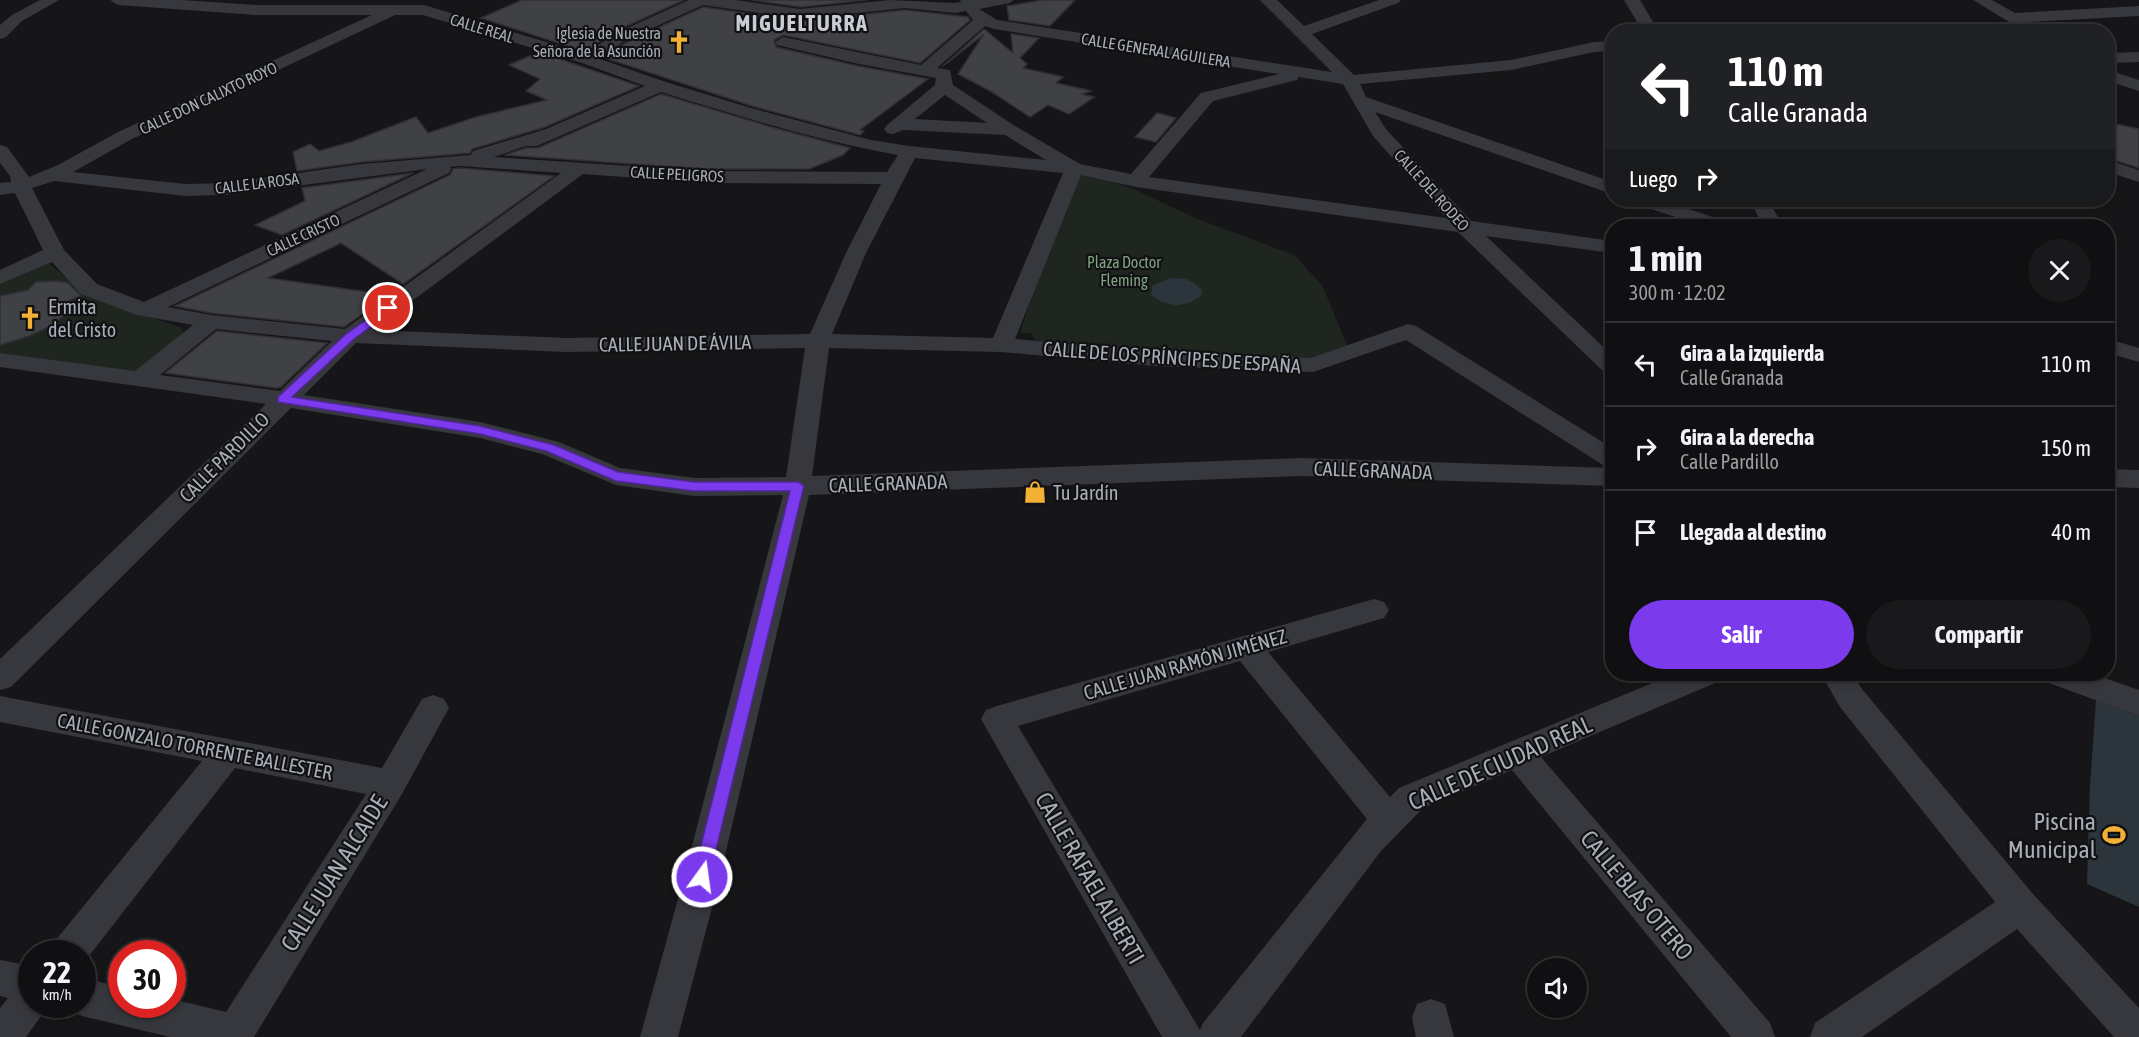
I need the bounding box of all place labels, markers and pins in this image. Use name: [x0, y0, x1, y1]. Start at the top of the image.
place label: Iglesia de Nuestra Señora de la Asunción: [533, 24, 661, 60]
church icon: Iglesia de Nuestra Señora de la Asunción: [666, 29, 692, 55]
pin: [362, 282, 413, 333]
place label: Ermita del Cristo: [48, 295, 116, 341]
church icon: Ermita del Cristo: [17, 305, 43, 331]
shop icon: Tu Jardín: [1022, 479, 1048, 505]
place label: Tu Jardín: [1053, 481, 1119, 504]
place label: Piscina Municipal: [2008, 808, 2097, 863]
sports icon: Piscina Municipal: [2101, 822, 2127, 848]

